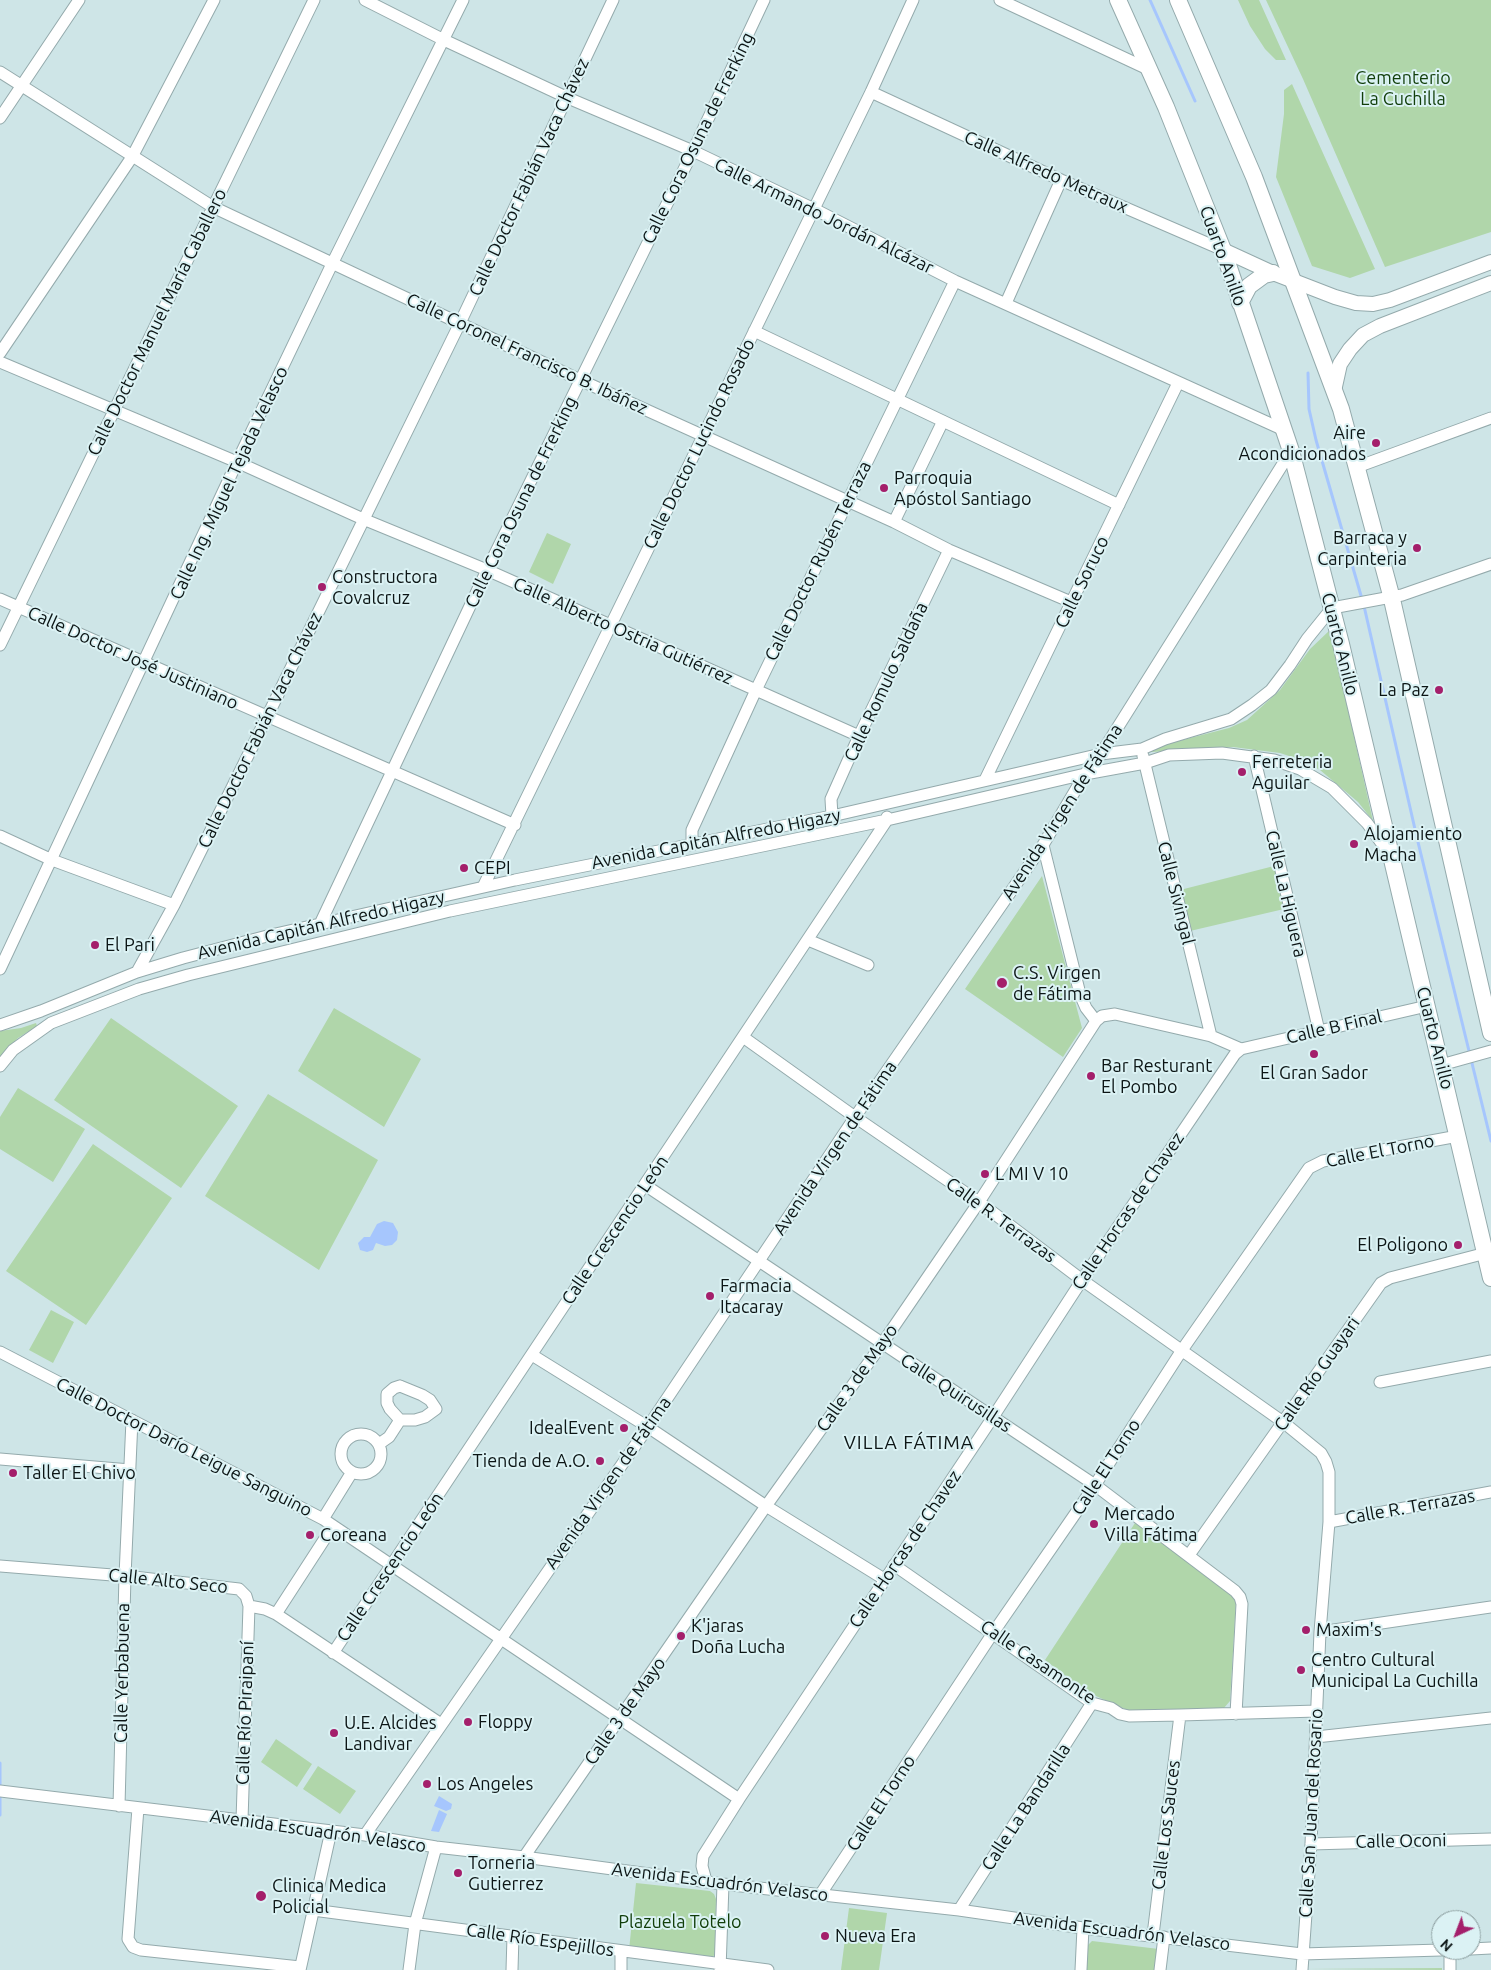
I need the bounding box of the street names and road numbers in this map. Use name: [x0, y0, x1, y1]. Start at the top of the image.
street label: Calle Cora Osuna de Frerking: [637, 29, 759, 247]
street label: Calle Doctor Fabián Vaca Chávez: [464, 55, 594, 299]
street label: Calle Alfredo Metraux: [961, 126, 1131, 218]
street label: Calle Armando Jordán Alcázar: [711, 153, 937, 279]
street label: Calle Doctor Manuel María Caballero: [83, 185, 231, 459]
street label: Cuarto Anillo: [1195, 203, 1251, 309]
street label: Calle Coronel Francisco B. Ibáñez: [403, 289, 651, 419]
street label: Calle Doctor Lucindo Rosado: [639, 335, 759, 553]
street label: Calle Ing. Miguel Tejada Velasco: [165, 363, 293, 603]
street label: Calle Cora Osuna de Frerking: [460, 393, 582, 611]
street label: Calle Doctor Rubén Terraza: [760, 458, 876, 664]
street label: Calle Soruco: [1050, 532, 1114, 632]
street label: Calle Alberto Ostria Gutiérrez: [510, 573, 736, 689]
street label: Cuarto Anillo: [1317, 590, 1363, 698]
street label: Calle Romulo Saldaña: [840, 599, 932, 765]
street label: Calle Doctor José Justiniano: [24, 602, 242, 714]
street label: Calle Doctor Fabián Vaca Chávez: [193, 608, 327, 852]
street label: Avenida Virgen de Fátima: [997, 720, 1127, 904]
street label: Avenida Capitán Alfredo Higazy: [590, 804, 842, 874]
street label: Calle La Higuera: [1261, 828, 1311, 960]
street label: Calle Sivingal: [1153, 839, 1199, 947]
street label: Avenida Capitán Alfredo Higazy: [195, 886, 447, 964]
street label: Cuarto Anillo: [1412, 984, 1458, 1092]
street label: Calle B Final: [1284, 1006, 1384, 1048]
street label: Avenida Virgen de Fátima: [769, 1057, 901, 1239]
street label: Calle Horcas de Chavez: [1067, 1128, 1189, 1294]
street label: Calle El Torno: [1324, 1130, 1436, 1172]
street label: Calle Crescencio León: [557, 1151, 673, 1309]
street label: Calle R. Terrazas: [942, 1173, 1060, 1267]
street label: Calle Río Guayari: [1270, 1313, 1364, 1435]
street label: Calle 3 de Mayo: [812, 1320, 902, 1436]
street label: Calle Quirusillas: [896, 1349, 1016, 1437]
street label: Calle Doctor Darío Leigue Sanguino: [52, 1373, 316, 1521]
street label: Avenida Virgen de Fátima: [540, 1393, 676, 1573]
street label: Calle El Torno: [1067, 1415, 1145, 1519]
street label: Calle Horcas de Chavez: [844, 1466, 966, 1632]
street label: Calle R. Terrazas: [1344, 1485, 1476, 1529]
street label: Calle Crescencio León: [332, 1488, 448, 1646]
street label: Calle Alto Seco: [107, 1564, 229, 1598]
street label: Calle Yerbabuena: [110, 1603, 134, 1743]
street label: Calle Casamonte: [976, 1615, 1100, 1709]
street label: Calle Río Piraipaní: [232, 1641, 258, 1785]
street label: Calle 3 de Mayo: [580, 1653, 670, 1769]
street label: Calle San Juan del Rosario: [1295, 1708, 1327, 1918]
street label: Calle La Bandarilla: [977, 1739, 1075, 1875]
street label: Calle El Torno: [842, 1751, 920, 1855]
street label: Calle Los Sauces: [1147, 1759, 1185, 1891]
street label: Avenida Escuadrón Velasco: [208, 1805, 428, 1857]
street label: Calle Oconi: [1355, 1829, 1447, 1853]
street label: Avenida Escuadrón Velasco: [610, 1858, 830, 1906]
street label: Avenida Escuadrón Velasco: [1012, 1907, 1232, 1955]
street label: Calle Río Espejillos: [465, 1919, 615, 1961]

